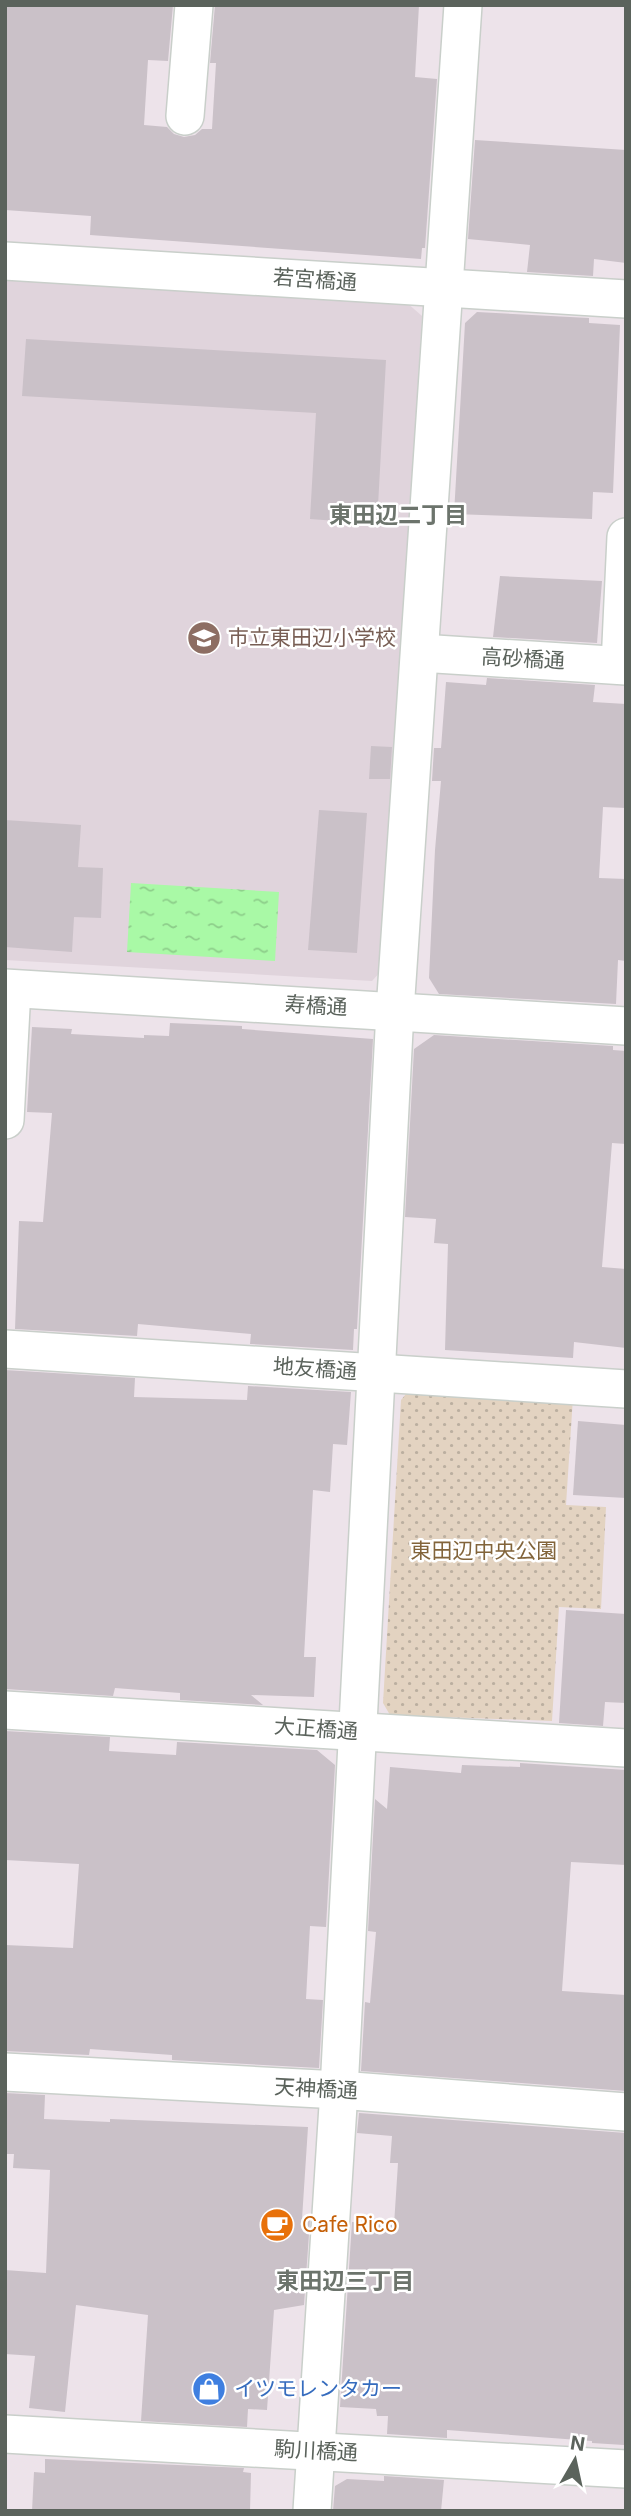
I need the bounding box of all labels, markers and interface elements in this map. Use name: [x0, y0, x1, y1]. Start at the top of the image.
street label: 若宮橋通: [272, 264, 358, 295]
district label: 東田辺二丁目: [329, 501, 467, 529]
school or university icon: 市立東田辺小学校: [185, 619, 223, 657]
place label: 市立東田辺小学校: [228, 625, 396, 650]
street label: 高砂橋通: [480, 644, 566, 673]
street label: 寿橋通: [284, 991, 348, 1020]
street label: 地友橋通: [272, 1353, 358, 1384]
park label: 東田辺中央公園: [411, 1538, 558, 1563]
street label: 大正橋通: [273, 1713, 359, 1744]
street label: 天神橋通: [273, 2074, 359, 2103]
cafe icon: Cafe Rico: [258, 2206, 296, 2244]
place label: Cafe Rico: [302, 2212, 398, 2237]
district label: 東田辺三丁目: [276, 2267, 414, 2295]
shop icon: イツモレンタカー: [190, 2370, 228, 2408]
place label: イツモレンタカー: [234, 2376, 402, 2401]
north arrow: [540, 2425, 610, 2495]
text: N: [569, 2431, 587, 2456]
street label: 駒川橋通: [273, 2436, 359, 2465]

